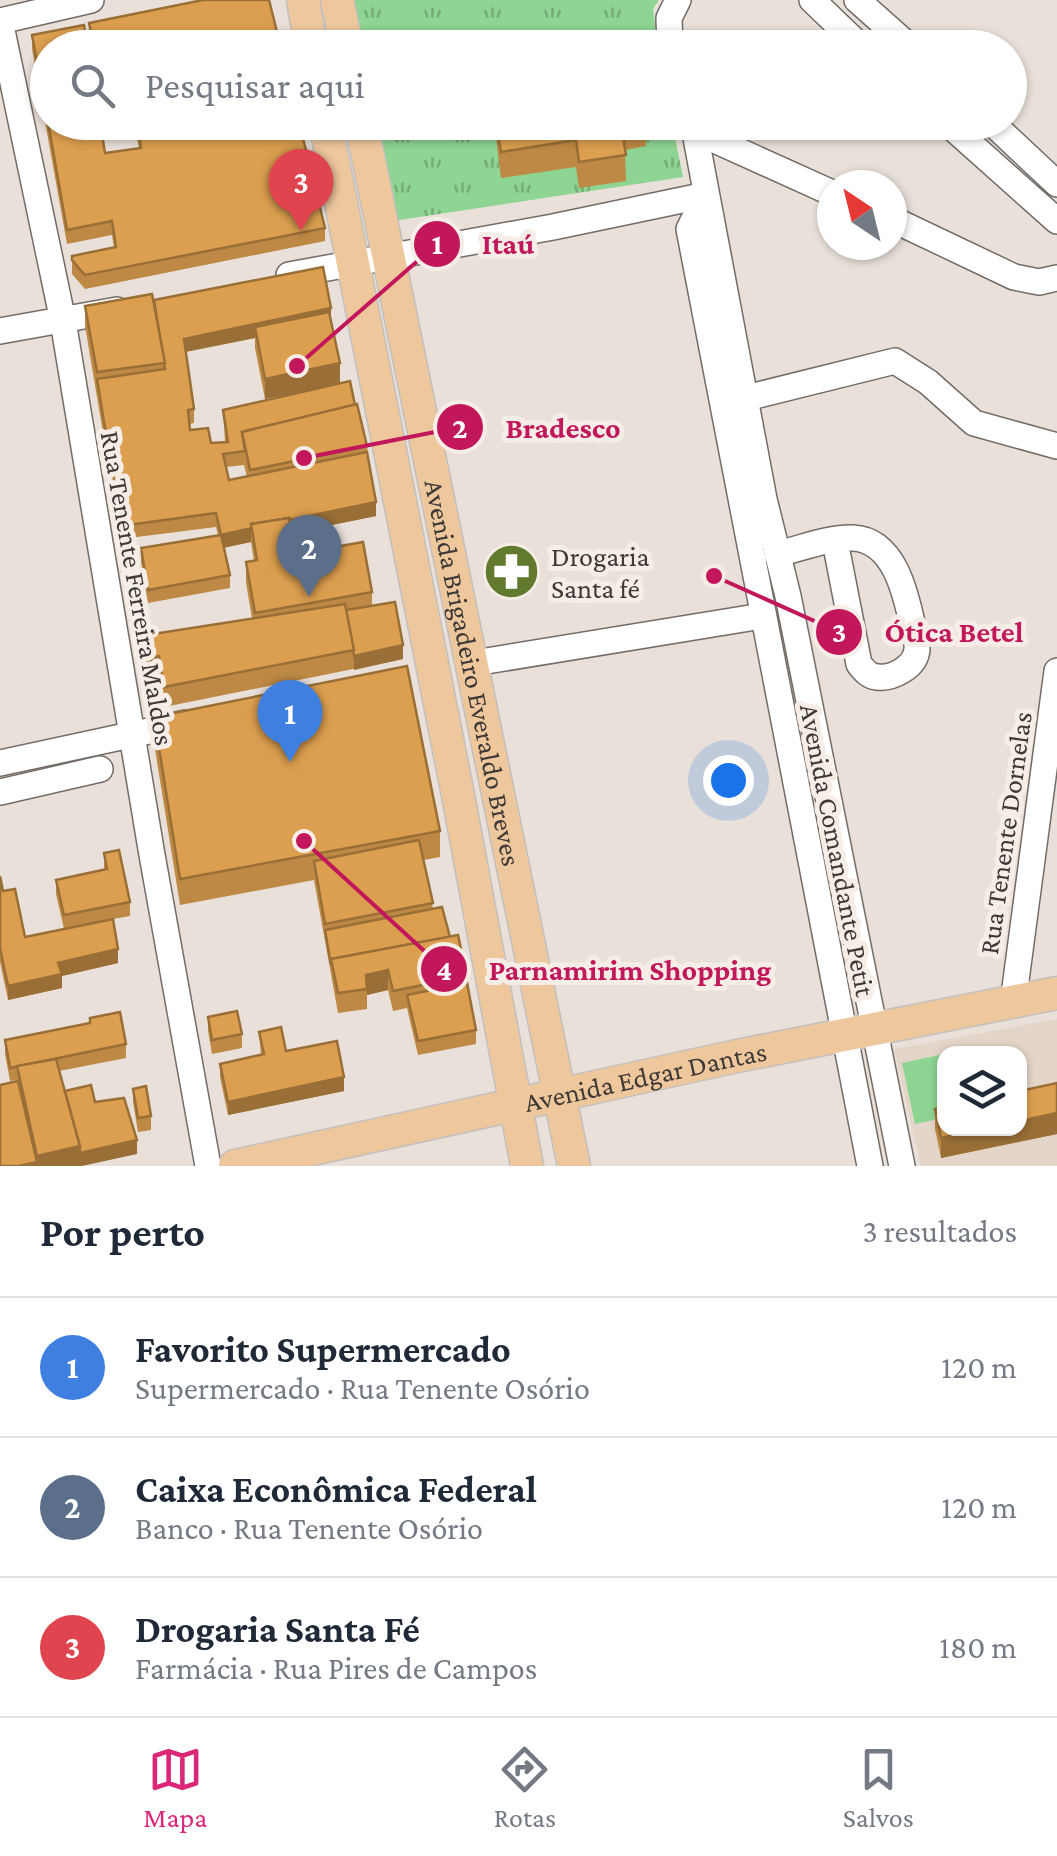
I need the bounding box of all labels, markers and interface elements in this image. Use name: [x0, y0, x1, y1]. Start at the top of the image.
search box: [30, 30, 1027, 140]
icon: search: [65, 58, 120, 113]
text: Pesquisar aqui: [145, 64, 365, 106]
pin: 3: [268, 148, 334, 231]
north arrow: [817, 170, 907, 260]
callout: Itaú: [412, 214, 554, 274]
text: 1: [431, 227, 443, 260]
text: Itaú: [482, 227, 534, 260]
callout: Bradesco: [435, 397, 640, 457]
text: 2: [452, 411, 468, 444]
text: Bradesco: [505, 411, 621, 444]
street label: Rua Tenente Ferreira Maldos: [95, 428, 180, 748]
street label: Avenida Brigadeiro Everaldo Breves: [418, 477, 527, 869]
pin: 2: [276, 514, 342, 597]
place label: Drogaria Santa fé: [551, 541, 650, 604]
pharmacy icon: Drogaria Santa fé: [482, 542, 542, 602]
callout: Ótica Betel: [814, 602, 1043, 662]
text: 3: [832, 615, 846, 648]
text: Ótica Betel: [885, 615, 1024, 648]
pin: 1: [258, 680, 322, 762]
street label: Avenida Comandante Petit: [794, 701, 881, 1000]
street label: Rua Tenente Dornelas: [973, 710, 1038, 956]
your location: [703, 755, 754, 806]
callout: Parnamirim Shopping: [419, 939, 791, 999]
text: 4: [436, 953, 452, 986]
text: Parnamirim Shopping: [489, 953, 771, 986]
street label: Avenida Edgar Dantas: [521, 1036, 769, 1118]
map controls: [937, 1046, 1027, 1136]
button: layers: [937, 1046, 1027, 1136]
text: Por perto: [40, 1208, 205, 1255]
text: 3 resultados: [863, 1213, 1017, 1249]
text: Favorito Supermercado: [135, 1328, 511, 1370]
text: 1: [67, 1349, 78, 1385]
text: 120 m: [941, 1349, 1017, 1385]
text: Supermercado · Rua Tenente Osório: [135, 1370, 590, 1406]
text: Caixa Econômica Federal: [135, 1468, 537, 1510]
text: 2: [64, 1489, 81, 1525]
text: 120 m: [941, 1489, 1017, 1525]
text: Banco · Rua Tenente Osório: [135, 1510, 483, 1546]
text: Drogaria Santa Fé: [135, 1608, 420, 1650]
text: 3: [65, 1629, 80, 1665]
text: 180 m: [939, 1629, 1017, 1665]
text: Farmácia · Rua Pires de Campos: [135, 1650, 537, 1686]
tab: Mapa: [143, 1742, 207, 1833]
tab: Rotas: [494, 1742, 556, 1833]
tab: Salvos: [843, 1742, 914, 1833]

